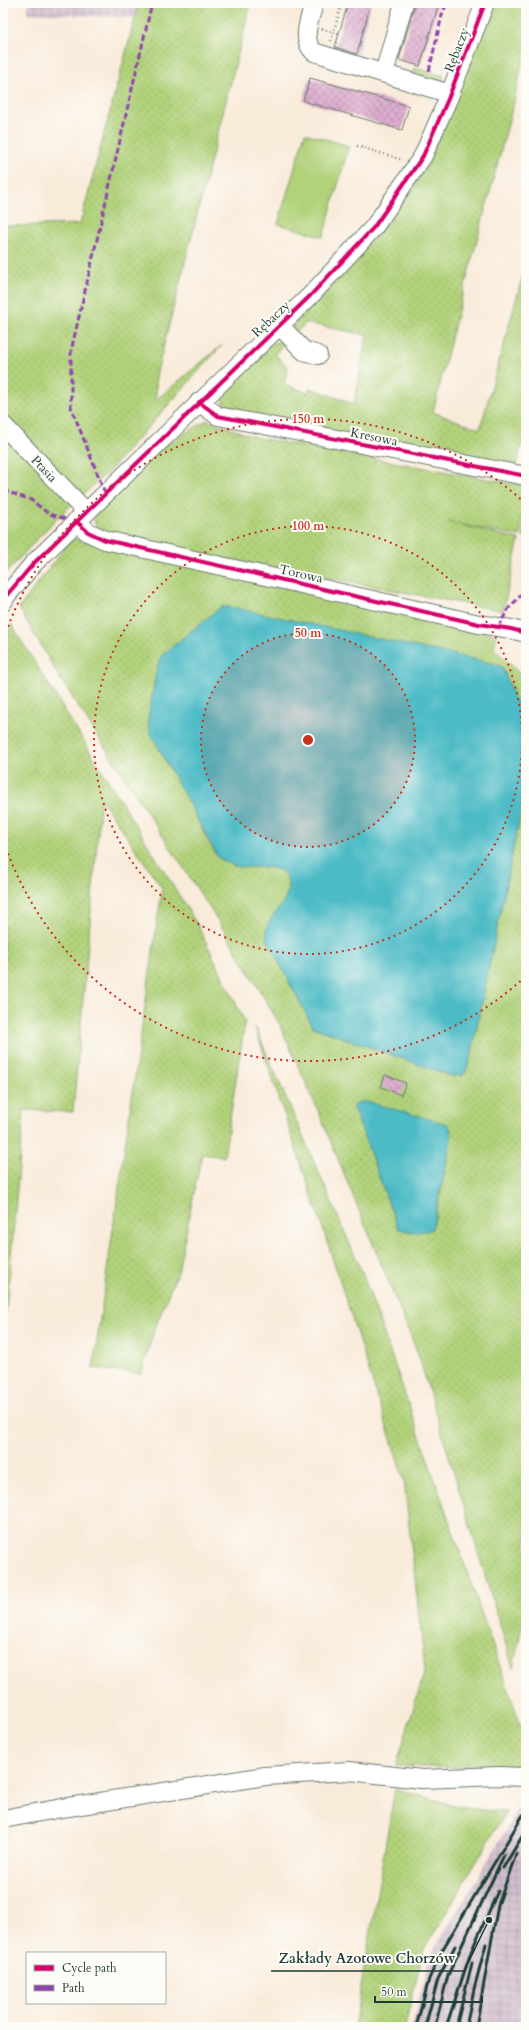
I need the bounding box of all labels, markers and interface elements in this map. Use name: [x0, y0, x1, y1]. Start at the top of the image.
street label: Rębaczy: [440, 25, 474, 75]
street label: Rębaczy: [248, 297, 294, 341]
text: 150 m: [292, 411, 325, 427]
street label: Kresowa: [349, 424, 400, 450]
street label: Ptasia: [27, 452, 61, 487]
text: 100 m: [292, 518, 325, 534]
street label: Torowa: [277, 560, 325, 588]
text: 50 m: [295, 625, 322, 641]
centre of rings: [301, 733, 315, 747]
callout: Zakłady Azotowe Chorzów: [271, 1945, 464, 1971]
text: Zakłady Azotowe Chorzów: [279, 1949, 456, 1968]
legend: [26, 1952, 166, 2004]
text: Cycle path: [62, 1960, 117, 1976]
scale bar: [375, 1978, 482, 2004]
text: Path: [62, 1980, 85, 1996]
text: 50 m: [381, 1984, 408, 2000]

